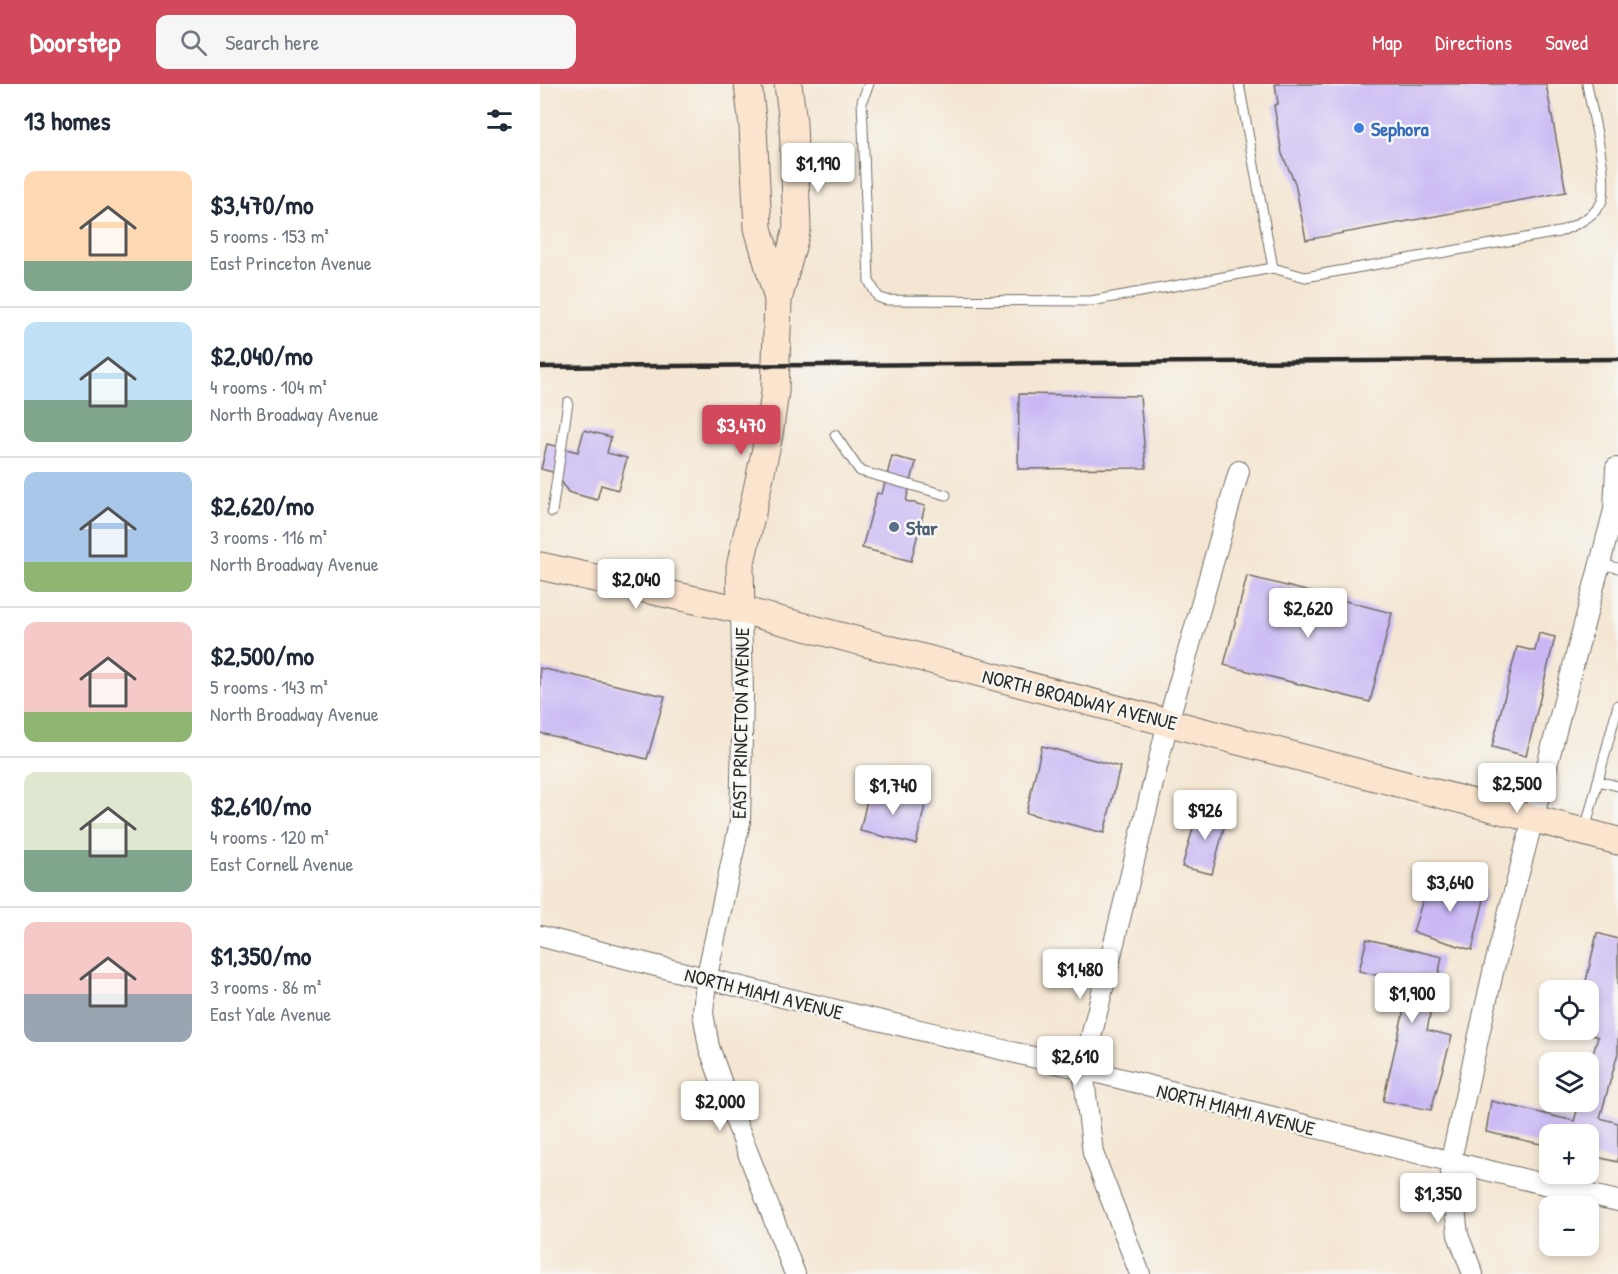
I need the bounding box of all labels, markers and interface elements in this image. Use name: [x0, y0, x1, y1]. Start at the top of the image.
search box: [156, 15, 576, 69]
text: Doorstep: [30, 23, 120, 61]
icon: search: [177, 26, 210, 59]
text: Search here: [225, 27, 319, 57]
text: Map: [1372, 28, 1402, 57]
text: Directions: [1435, 28, 1512, 57]
text: Saved: [1545, 28, 1588, 57]
text: 13 homes: [24, 103, 111, 138]
icon: filters: [483, 104, 516, 137]
place label: Sephora: [1371, 115, 1429, 143]
marker: Sephora: [1352, 121, 1366, 135]
pin: $1,190: [769, 143, 867, 194]
text: $1,190: [796, 149, 841, 176]
text: $3,470/mo: [210, 187, 314, 222]
icon: home: [72, 195, 144, 267]
text: 5 rooms · 153 m²: [210, 222, 329, 249]
text: East Princeton Avenue: [210, 249, 372, 276]
text: $2,040/mo: [210, 338, 313, 373]
icon: home: [72, 346, 144, 418]
text: 4 rooms · 104 m²: [210, 373, 327, 400]
text: North Broadway Avenue: [210, 400, 379, 427]
pin: $3,470: [692, 405, 790, 456]
text: $3,470: [716, 411, 766, 438]
text: $2,620/mo: [210, 488, 314, 523]
icon: home: [72, 496, 144, 568]
place label: Star: [906, 514, 938, 541]
marker: Star: [887, 520, 901, 534]
text: 3 rooms · 116 m²: [210, 523, 327, 550]
text: North Broadway Avenue: [210, 550, 379, 577]
pin: $2,040: [587, 559, 685, 610]
text: $2,040: [612, 565, 660, 592]
pin: $2,620: [1259, 588, 1357, 639]
text: $2,620: [1283, 594, 1333, 621]
street label: EAST PRINCETON AVENUE: [725, 627, 755, 819]
text: $2,500/mo: [210, 638, 314, 673]
icon: home: [72, 646, 144, 718]
street label: NORTH BROADWAY AVENUE: [980, 662, 1180, 736]
text: 5 rooms · 143 m²: [210, 673, 328, 700]
text: North Broadway Avenue: [210, 700, 379, 727]
pin: $2,500: [1468, 763, 1566, 814]
pin: $1,740: [844, 765, 942, 816]
text: $2,500: [1492, 769, 1542, 796]
text: $1,740: [869, 771, 917, 798]
text: $2,610/mo: [210, 788, 311, 823]
pin: $926: [1169, 790, 1241, 841]
icon: home: [72, 796, 144, 868]
text: $926: [1188, 796, 1222, 823]
text: 4 rooms · 120 m²: [210, 823, 329, 850]
text: East Cornell Avenue: [210, 850, 354, 877]
pin: $3,640: [1401, 862, 1499, 913]
text: $3,640: [1426, 868, 1474, 895]
text: $1,350/mo: [210, 938, 311, 973]
icon: home: [72, 946, 144, 1018]
pin: $1,480: [1031, 949, 1129, 1000]
text: $1,480: [1057, 955, 1103, 982]
street label: NORTH MIAMI AVENUE: [682, 960, 846, 1026]
text: 3 rooms · 86 m²: [210, 973, 321, 1000]
pin: $1,900: [1363, 973, 1461, 1024]
text: $1,900: [1389, 979, 1435, 1006]
map controls: [1539, 980, 1599, 1256]
button: locate: [1539, 980, 1599, 1040]
text: East Yale Avenue: [210, 1000, 331, 1027]
pin: $2,610: [1026, 1036, 1124, 1087]
text: $2,610: [1051, 1042, 1099, 1069]
button: layers: [1539, 1052, 1599, 1112]
street label: NORTH MIAMI AVENUE: [1154, 1076, 1318, 1142]
pin: $2,000: [671, 1081, 769, 1132]
text: $2,000: [695, 1087, 745, 1114]
button: +: [1539, 1124, 1599, 1184]
pin: $1,350: [1389, 1173, 1487, 1224]
text: $1,350: [1414, 1179, 1462, 1206]
button: −: [1539, 1196, 1599, 1256]

